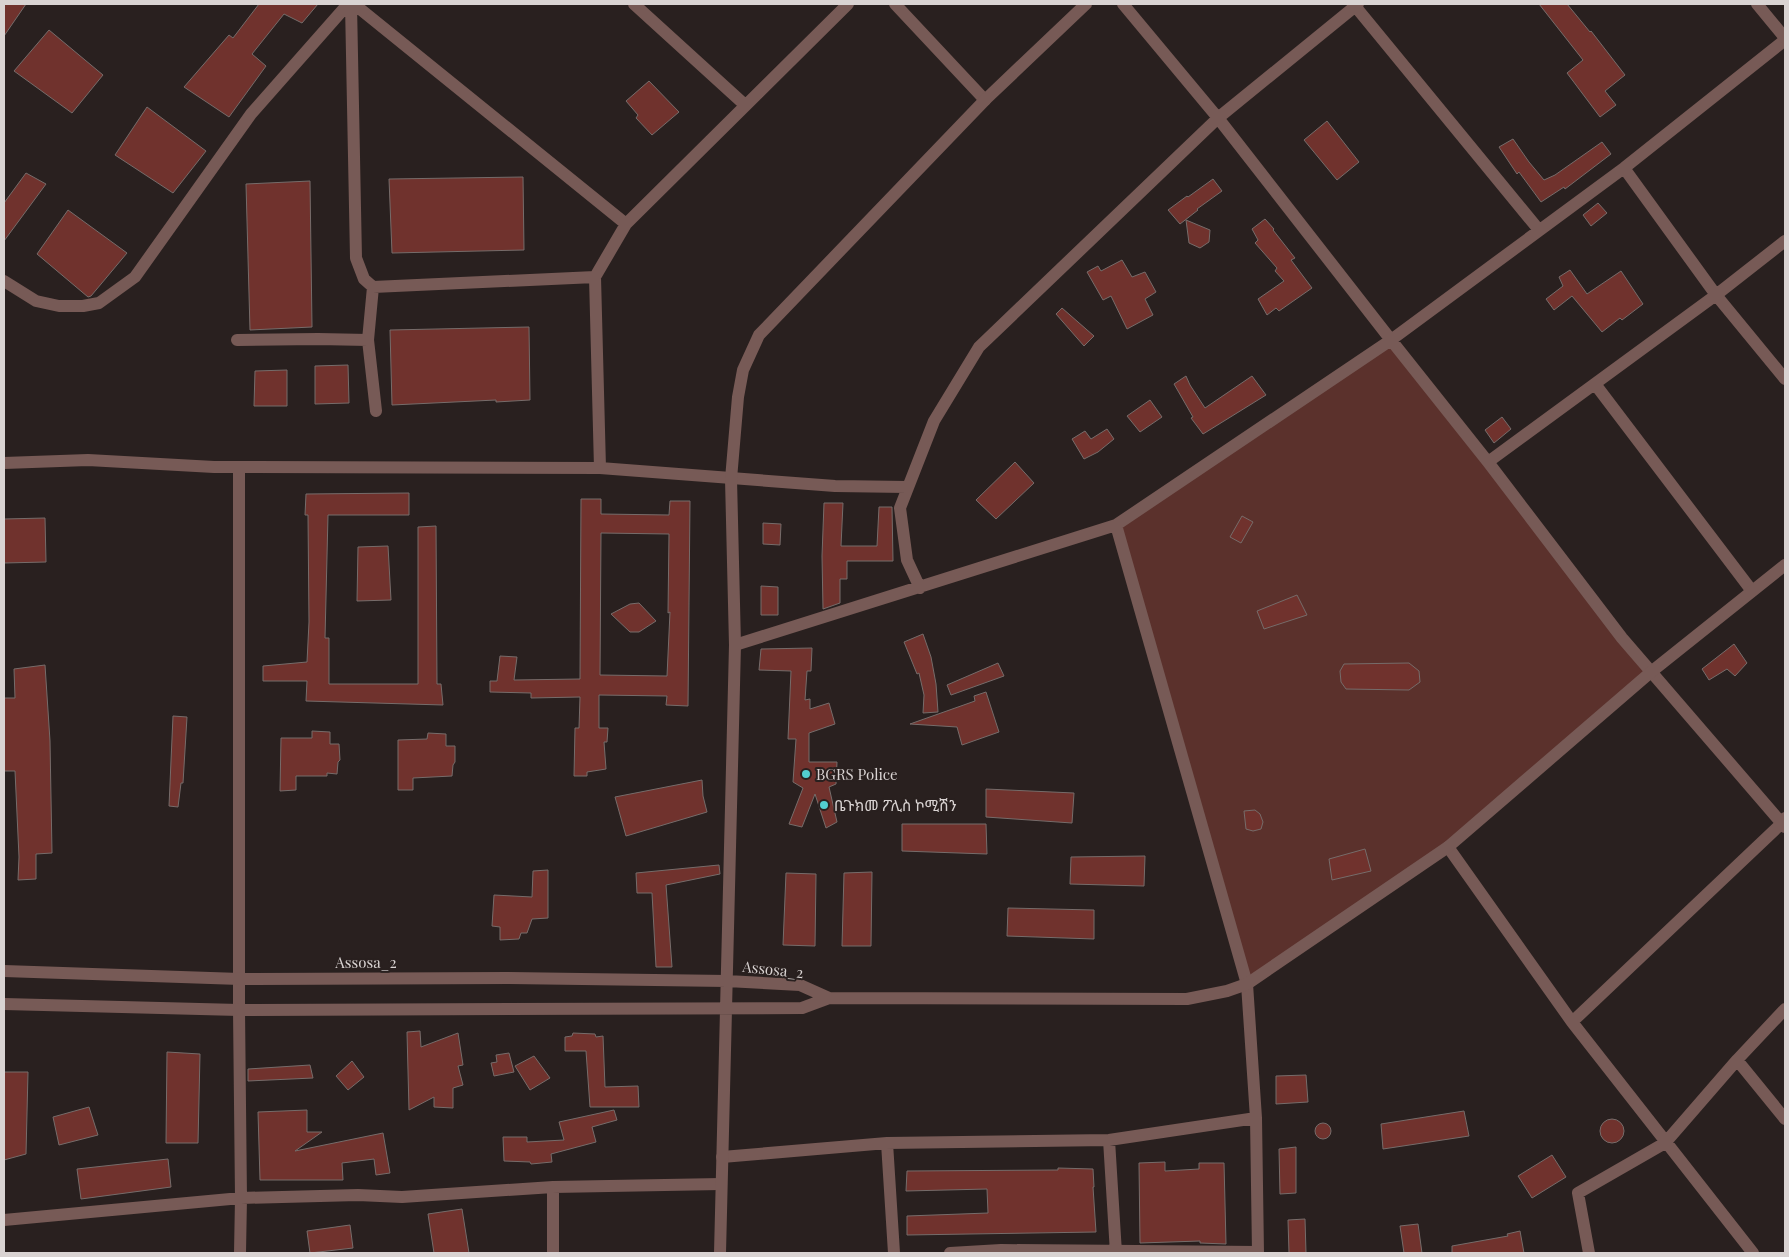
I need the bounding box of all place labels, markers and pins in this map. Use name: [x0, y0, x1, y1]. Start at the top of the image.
place label: BGRS Police: [816, 764, 898, 784]
marker: BGRS Police: [800, 768, 812, 780]
place label: ቤጉክመ ፖሊስ ኮሚሽን: [834, 795, 957, 815]
marker: ቤጉክመ ፖሊስ ኮሚሽን: [818, 799, 830, 811]

